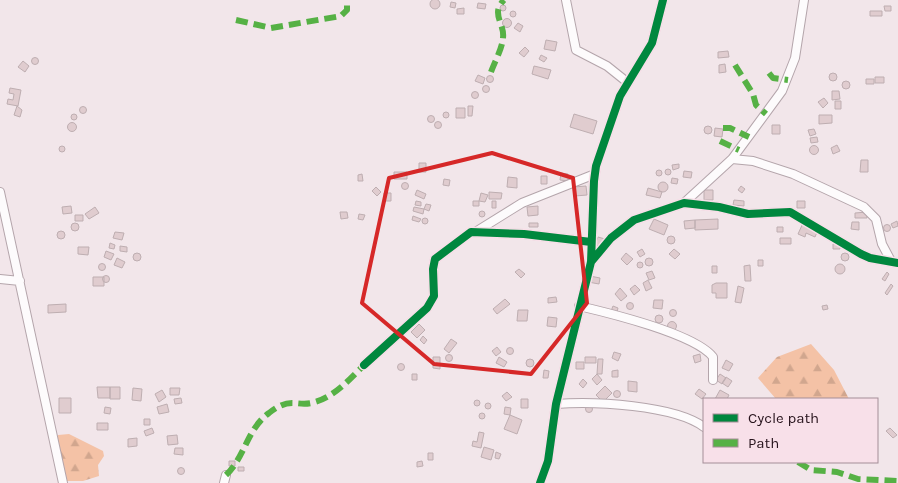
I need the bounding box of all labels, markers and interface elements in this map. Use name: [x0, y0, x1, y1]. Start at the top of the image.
legend: [703, 398, 878, 463]
text: Cycle path: [748, 409, 819, 427]
text: Path: [748, 434, 779, 452]

